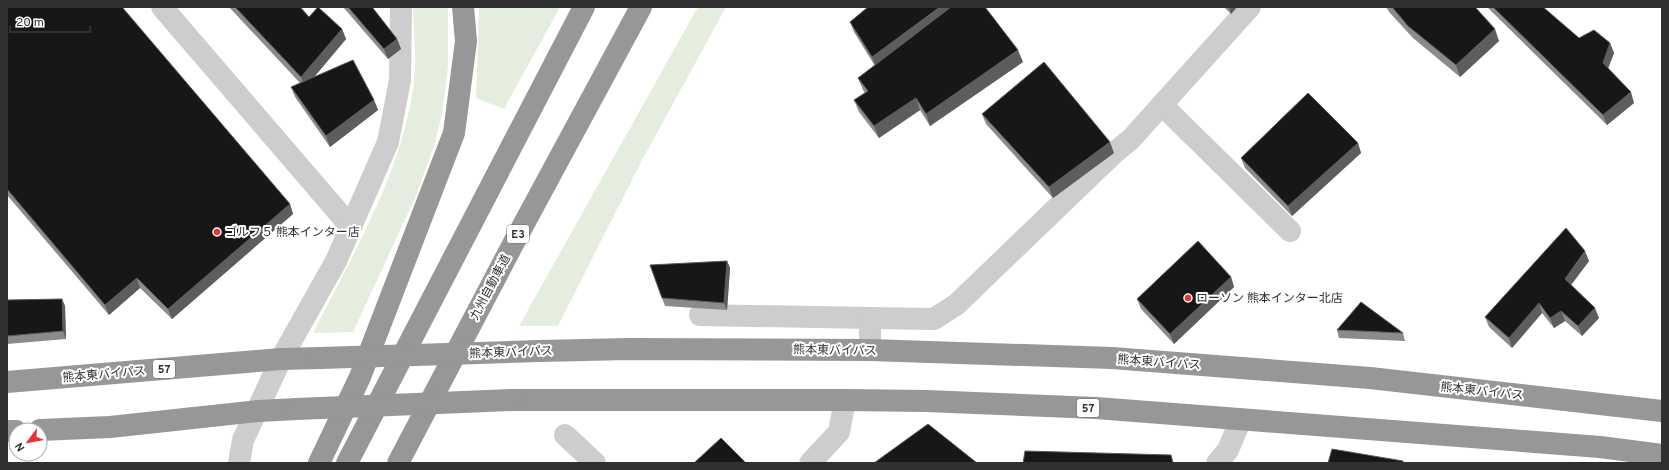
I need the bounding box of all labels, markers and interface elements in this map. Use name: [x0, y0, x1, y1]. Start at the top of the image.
scale bar: [10, 8, 90, 34]
text: 20 m: [16, 15, 44, 31]
place label: ゴルフ５ 熊本インター店: [225, 225, 360, 241]
road number: E3: [507, 225, 529, 243]
marker: ゴルフ５ 熊本インター店: [212, 227, 222, 237]
street label: 九州自動車道: [467, 252, 515, 323]
place label: ローソン 熊本インター北店: [1196, 291, 1343, 307]
marker: ローソン 熊本インター北店: [1183, 293, 1193, 303]
street label: 熊本東バイパス: [793, 342, 877, 360]
street label: 熊本東バイパス: [469, 344, 553, 362]
street label: 熊本東バイパス: [1117, 352, 1201, 374]
road number: 57: [153, 360, 175, 378]
street label: 熊本東バイパス: [62, 363, 147, 387]
street label: 熊本東バイパス: [1439, 380, 1524, 404]
road number: 57: [1077, 399, 1099, 417]
north arrow: [8, 422, 48, 462]
text: N: [12, 440, 28, 454]

